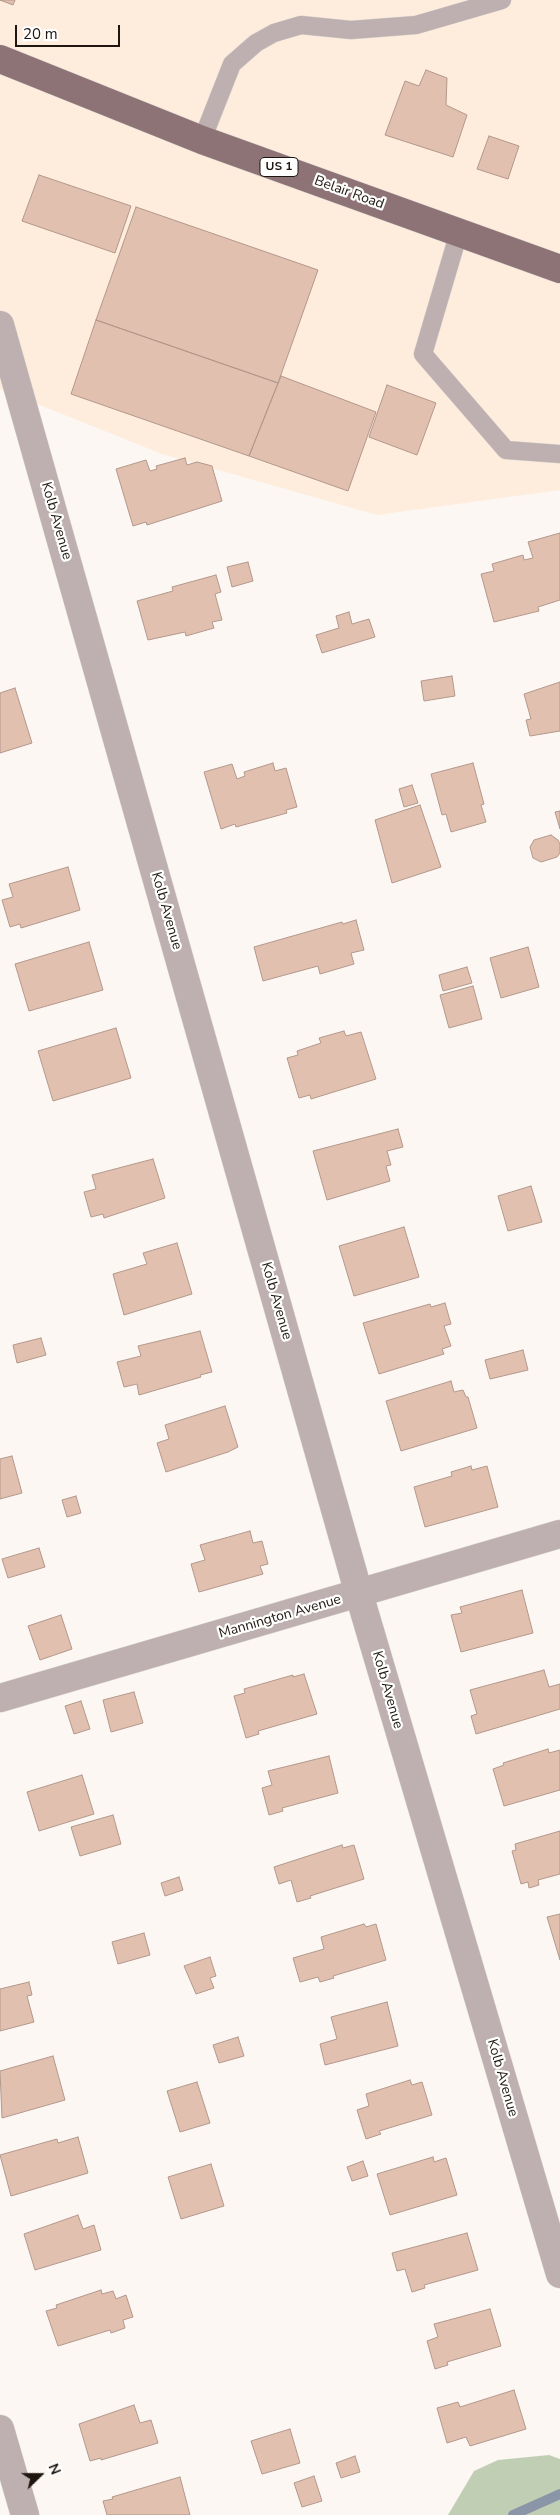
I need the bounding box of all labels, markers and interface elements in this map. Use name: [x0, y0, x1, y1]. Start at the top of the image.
scale bar: [18, 15, 122, 47]
text: 20 m: [23, 24, 58, 44]
road number: US 1: [260, 158, 298, 176]
street label: Belair Road: [312, 173, 386, 213]
street label: Kolb Avenue: [37, 480, 75, 562]
street label: Kolb Avenue: [147, 870, 185, 952]
street label: Kolb Avenue: [257, 1260, 295, 1342]
street label: Mannington Avenue: [217, 1591, 343, 1643]
street label: Kolb Avenue: [368, 1649, 406, 1731]
street label: Kolb Avenue: [483, 2037, 521, 2119]
north arrow: [15, 2450, 65, 2500]
text: N: [44, 2461, 65, 2478]

